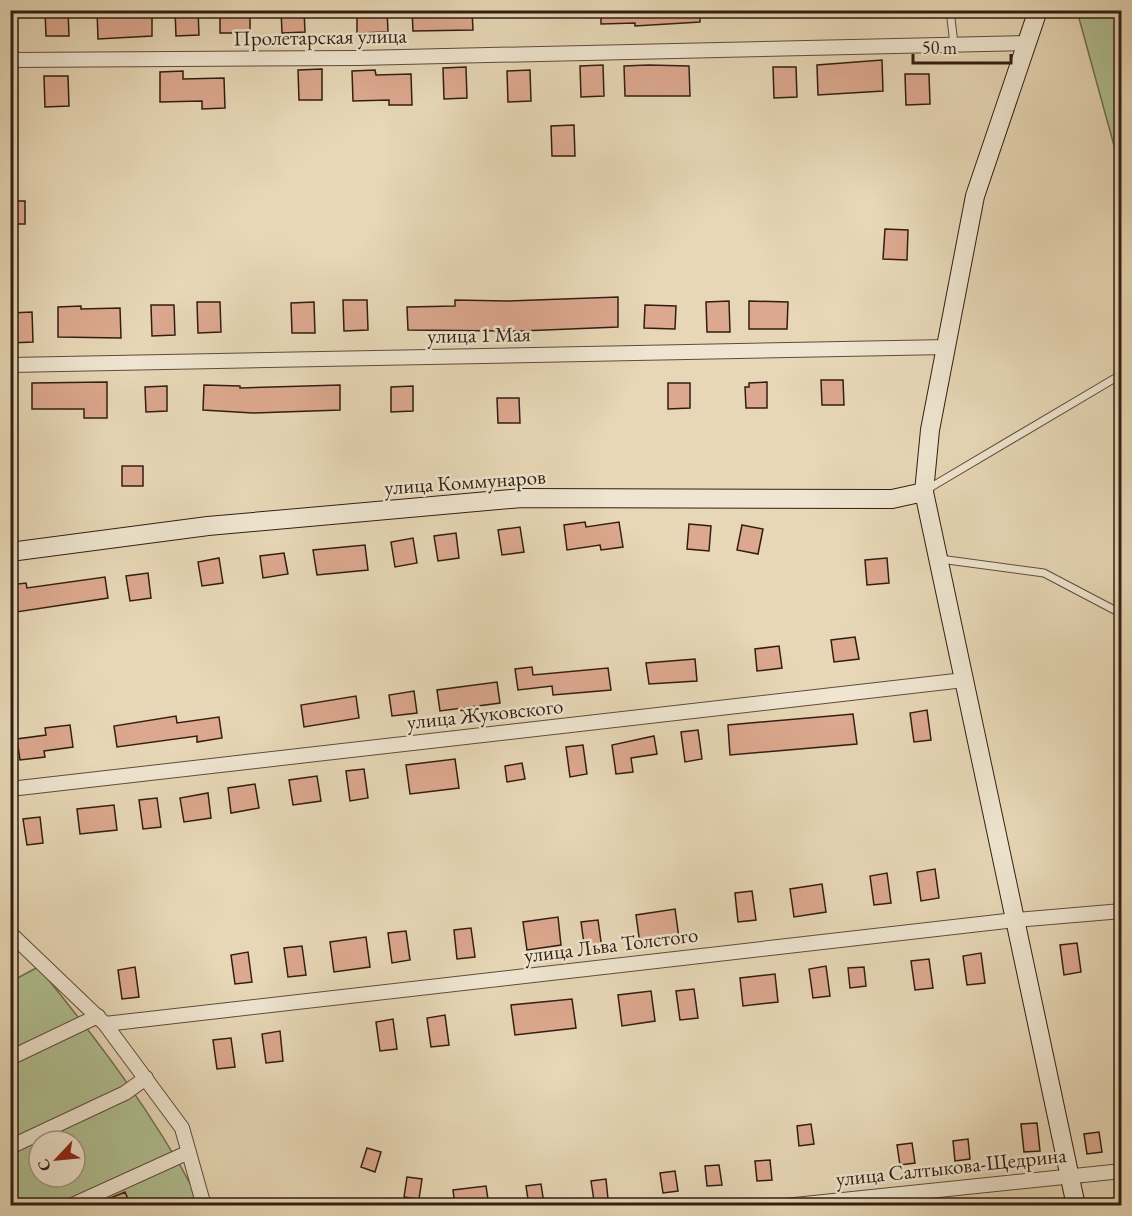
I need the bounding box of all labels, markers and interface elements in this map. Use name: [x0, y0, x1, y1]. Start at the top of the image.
street label: Пролетарская улица: [233, 21, 407, 52]
scale bar: [913, 27, 1010, 65]
text: 50 m: [922, 36, 957, 59]
street label: улица 1 Мая: [427, 320, 531, 349]
street label: улица Коммунаров: [383, 462, 547, 501]
street label: улица Жуковского: [405, 692, 565, 735]
street label: улица Льва Толстого: [522, 920, 699, 969]
north arrow: [27, 1129, 87, 1189]
street label: улица Салтыкова-Щедрина: [834, 1141, 1068, 1192]
text: С: [32, 1156, 56, 1175]

